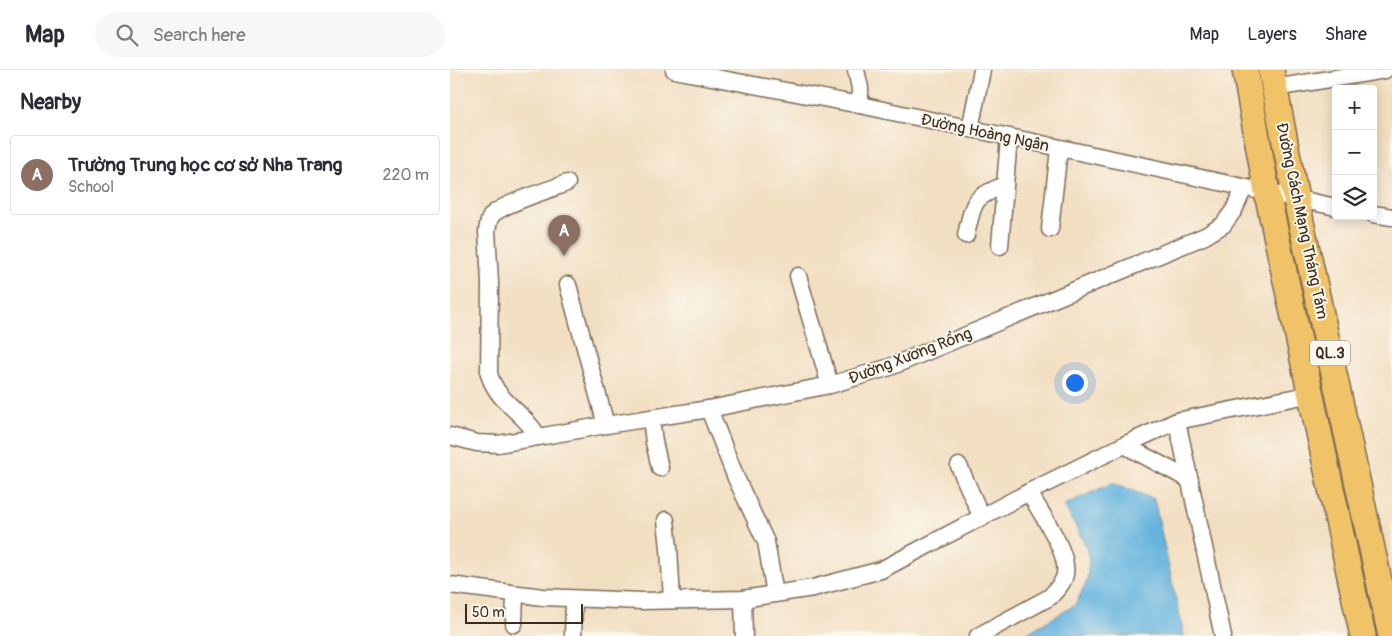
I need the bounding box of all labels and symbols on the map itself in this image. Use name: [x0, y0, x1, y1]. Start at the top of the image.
street label: Đường Hoàng Ngân: [919, 110, 1051, 156]
street label: Đường Cách Mạng Tháng Tám: [1271, 121, 1333, 321]
pin: A: [548, 215, 580, 256]
street label: Đường Xương Rồng: [846, 323, 974, 389]
road number: QL.3: [1310, 340, 1350, 366]
your location: [1062, 370, 1088, 396]
scale bar: [465, 601, 582, 624]

